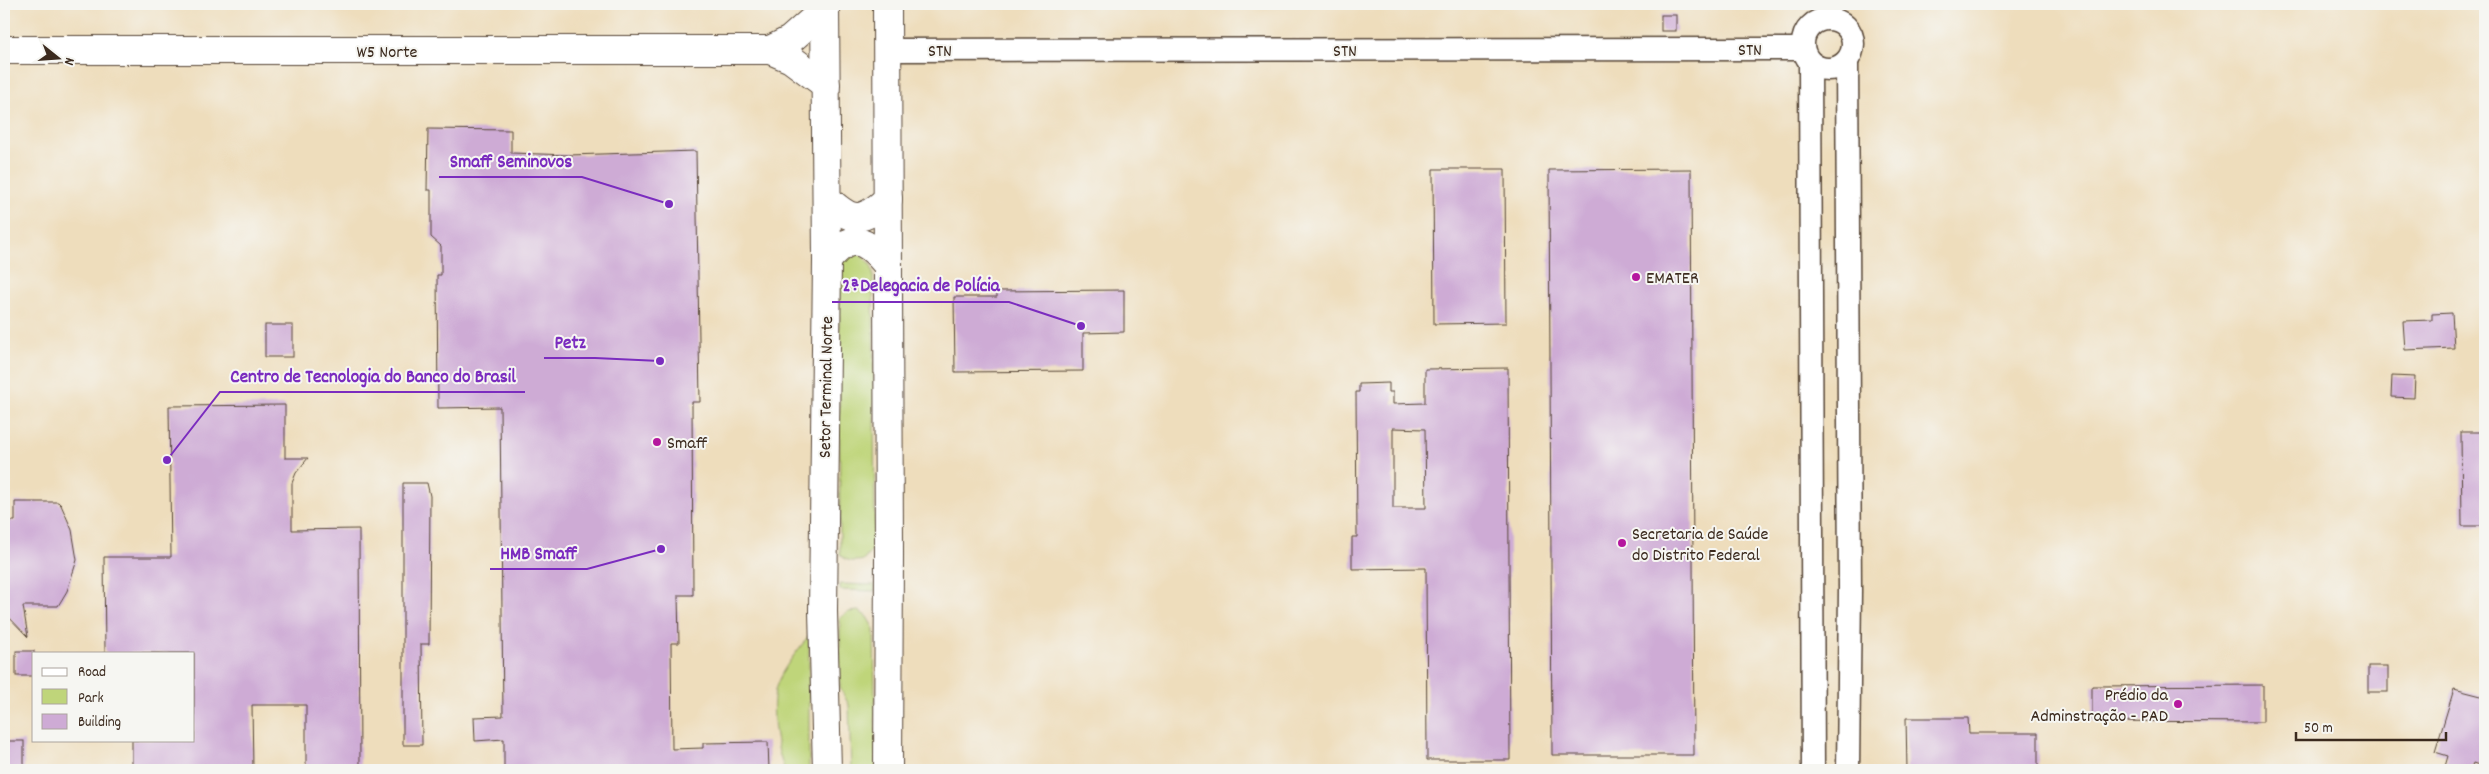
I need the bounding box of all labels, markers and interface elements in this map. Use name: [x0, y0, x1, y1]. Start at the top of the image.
north arrow: [32, 32, 82, 82]
street label: STN: [1738, 39, 1762, 64]
street label: STN: [928, 40, 952, 65]
street label: STN: [1333, 40, 1357, 65]
street label: W5 Norte: [357, 41, 418, 66]
text: N: [58, 55, 79, 68]
callout: Smaff Seminovos: [439, 143, 582, 177]
text: Smaff Seminovos: [450, 150, 572, 177]
place label: EMATER: [1646, 267, 1699, 292]
callout: 2ªDelegacia de Polícia: [832, 268, 1009, 302]
marker: EMATER: [1630, 271, 1642, 283]
text: 2ªDelegacia de Polícia: [842, 274, 1001, 301]
street label: Setor Terminal Norte: [814, 316, 841, 458]
callout: Petz: [544, 324, 595, 358]
text: Petz: [554, 331, 586, 358]
callout: Centro de Tecnologia do Banco do Brasil: [220, 358, 525, 392]
text: Centro de Tecnologia do Banco do Brasil: [230, 365, 516, 392]
place label: Smaff: [667, 432, 708, 457]
marker: Smaff: [651, 436, 663, 448]
place label: Secretaria de Saúde do Distrito Federal: [1632, 523, 1768, 569]
callout: HMB Smaff: [490, 535, 587, 569]
marker: Secretaria de Saúde do Distrito Federal: [1616, 537, 1628, 549]
text: HMB Smaff: [500, 542, 578, 569]
legend: [32, 652, 195, 742]
text: Road: [78, 662, 106, 684]
place label: Prédio da Adminstração - PAD: [2030, 684, 2169, 730]
text: Park: [78, 688, 104, 710]
marker: Prédio da Adminstração - PAD: [2172, 698, 2184, 710]
scale bar: [2296, 709, 2446, 741]
text: Building: [78, 712, 121, 734]
text: 50 m: [2304, 718, 2333, 740]

